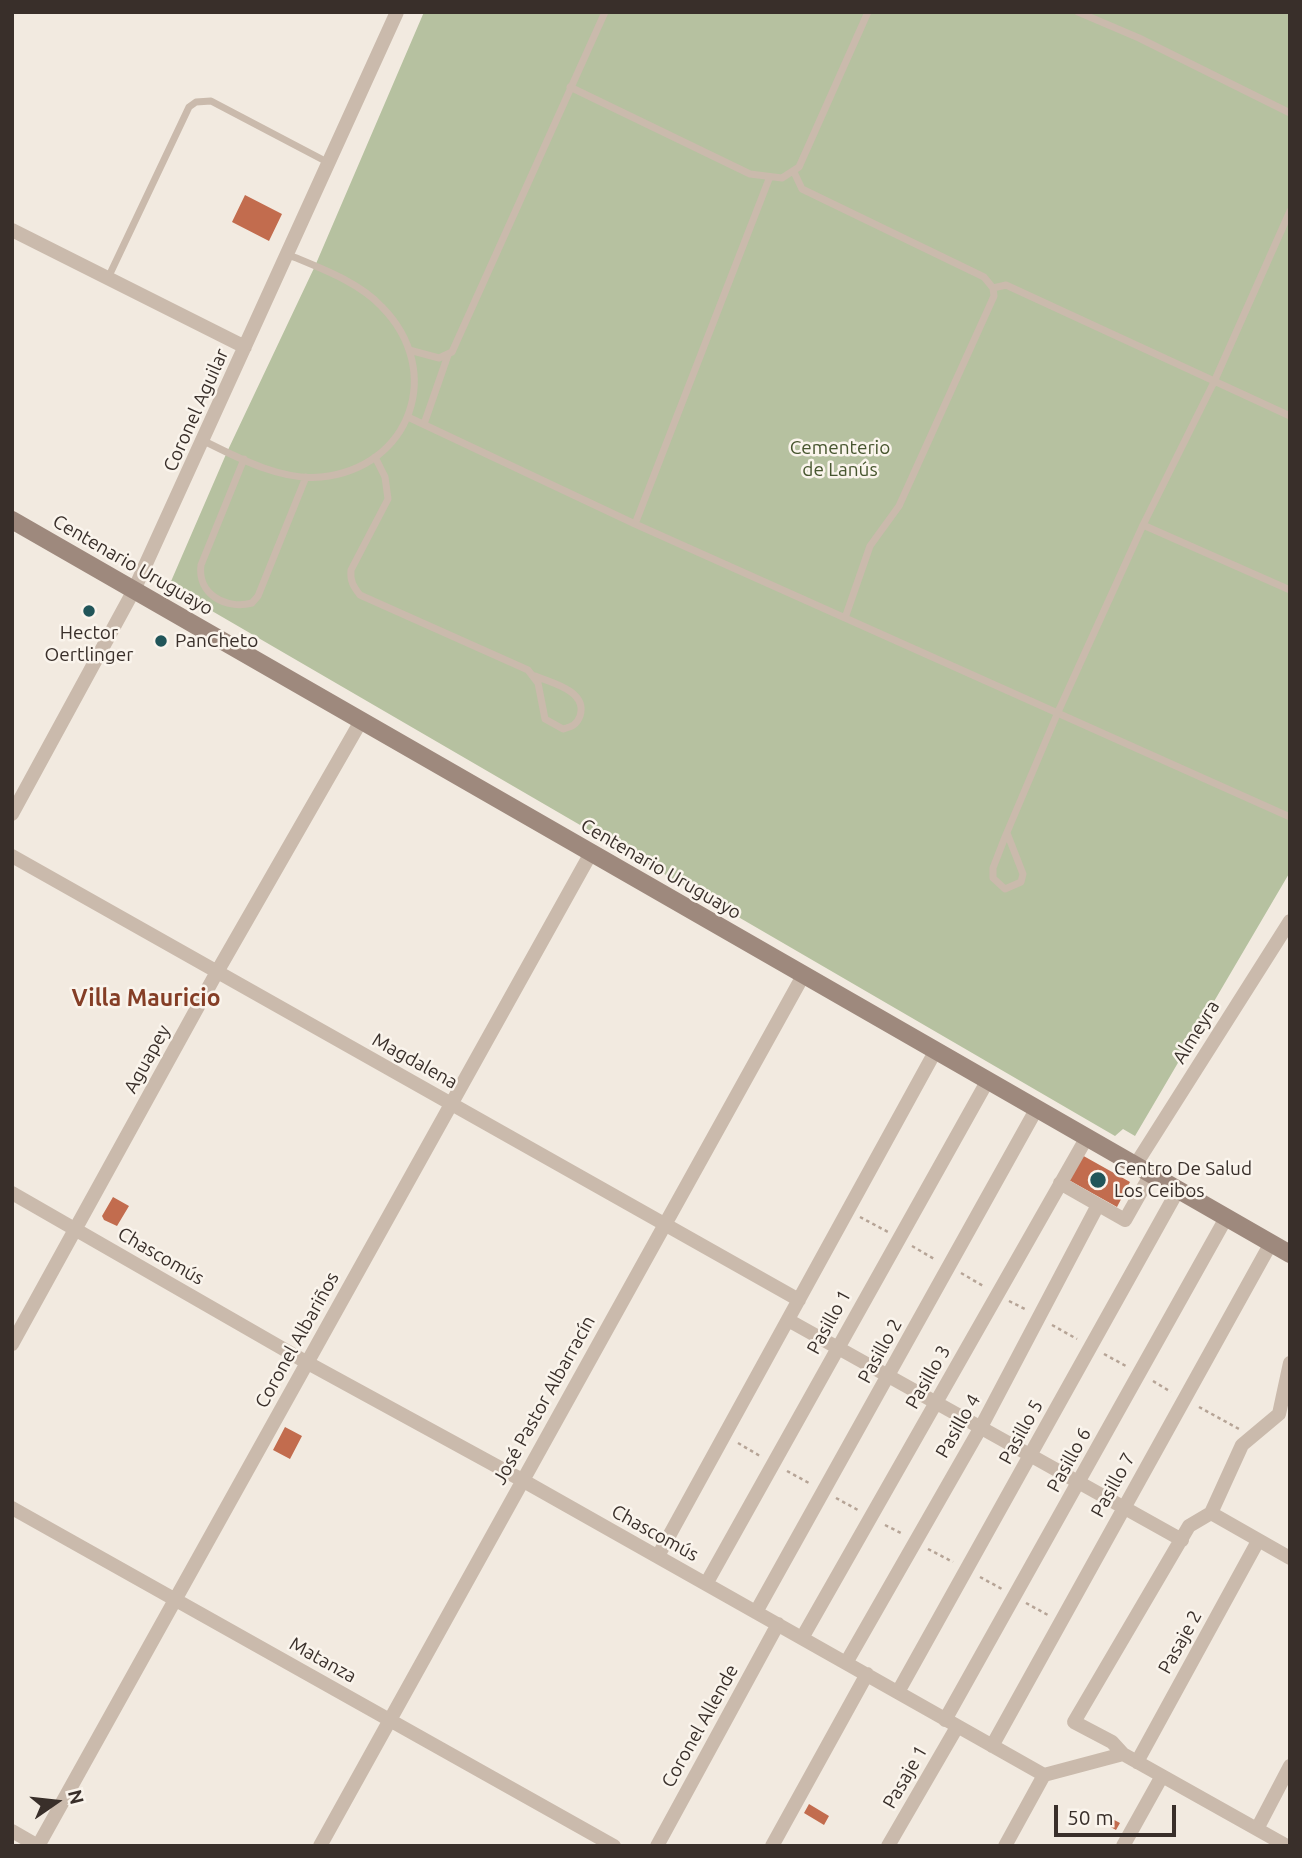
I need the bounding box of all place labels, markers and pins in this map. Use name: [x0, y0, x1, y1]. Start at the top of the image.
marker: Hector Oertlinger: [81, 603, 97, 619]
place label: Hector Oertlinger: [45, 622, 133, 666]
place label: PanCheto: [175, 630, 258, 652]
marker: PanCheto: [153, 633, 169, 649]
place label: Centro De Salud Los Ceibos: [1114, 1158, 1252, 1202]
marker: Centro De Salud Los Ceibos: [1088, 1170, 1108, 1190]

